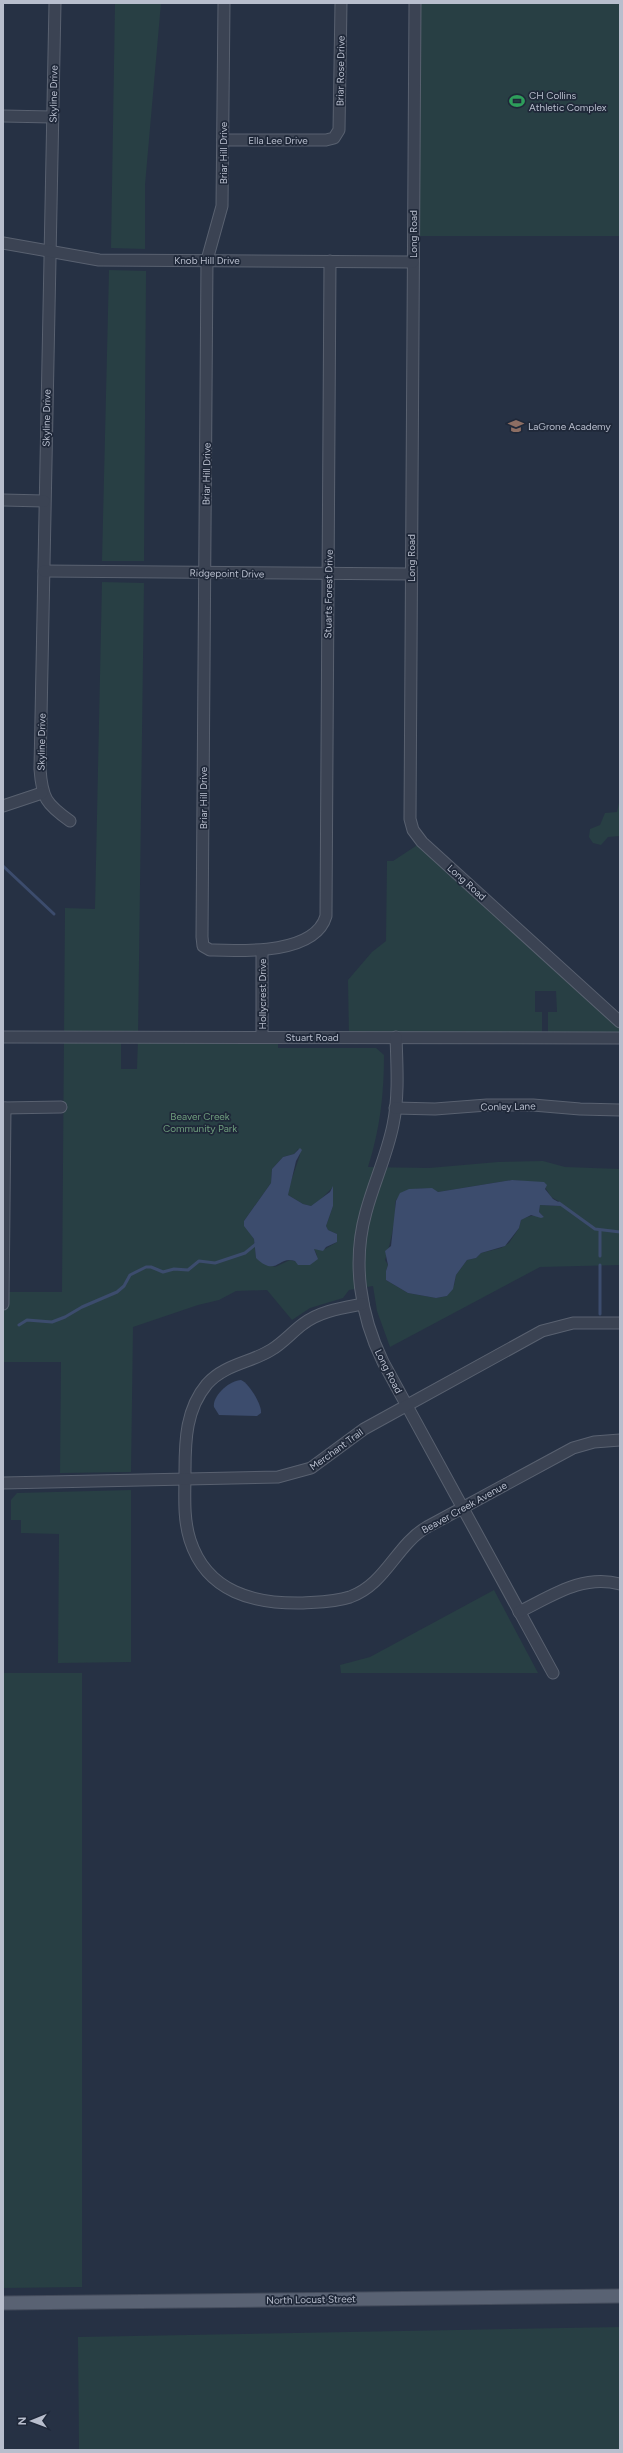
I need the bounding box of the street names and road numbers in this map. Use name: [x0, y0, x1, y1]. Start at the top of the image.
street label: Briar Rose Drive: [333, 35, 348, 106]
street label: Skyline Drive: [46, 65, 61, 123]
street label: Briar Hill Drive: [217, 121, 230, 184]
street label: Ella Lee Drive: [248, 134, 308, 147]
street label: Long Road: [407, 210, 420, 258]
street label: Knob Hill Drive: [174, 254, 240, 267]
street label: Skyline Drive: [39, 389, 54, 447]
street label: Briar Hill Drive: [199, 442, 214, 505]
street label: Long Road: [405, 534, 418, 582]
street label: Stuarts Forest Drive: [321, 549, 336, 639]
street label: Ridgepoint Drive: [190, 566, 265, 581]
street label: Skyline Drive: [34, 713, 49, 771]
street label: Briar Hill Drive: [197, 766, 210, 829]
street label: Long Road: [444, 861, 489, 903]
street label: Hollycrest Drive: [256, 958, 269, 1030]
street label: Stuart Road: [285, 1031, 339, 1044]
street label: Conley Lane: [480, 1100, 536, 1113]
street label: Long Road: [372, 1347, 405, 1396]
street label: Merchant Trail: [307, 1426, 366, 1473]
street label: Beaver Creek Avenue: [419, 1478, 510, 1536]
street label: North Locust Street: [266, 2292, 356, 2307]

